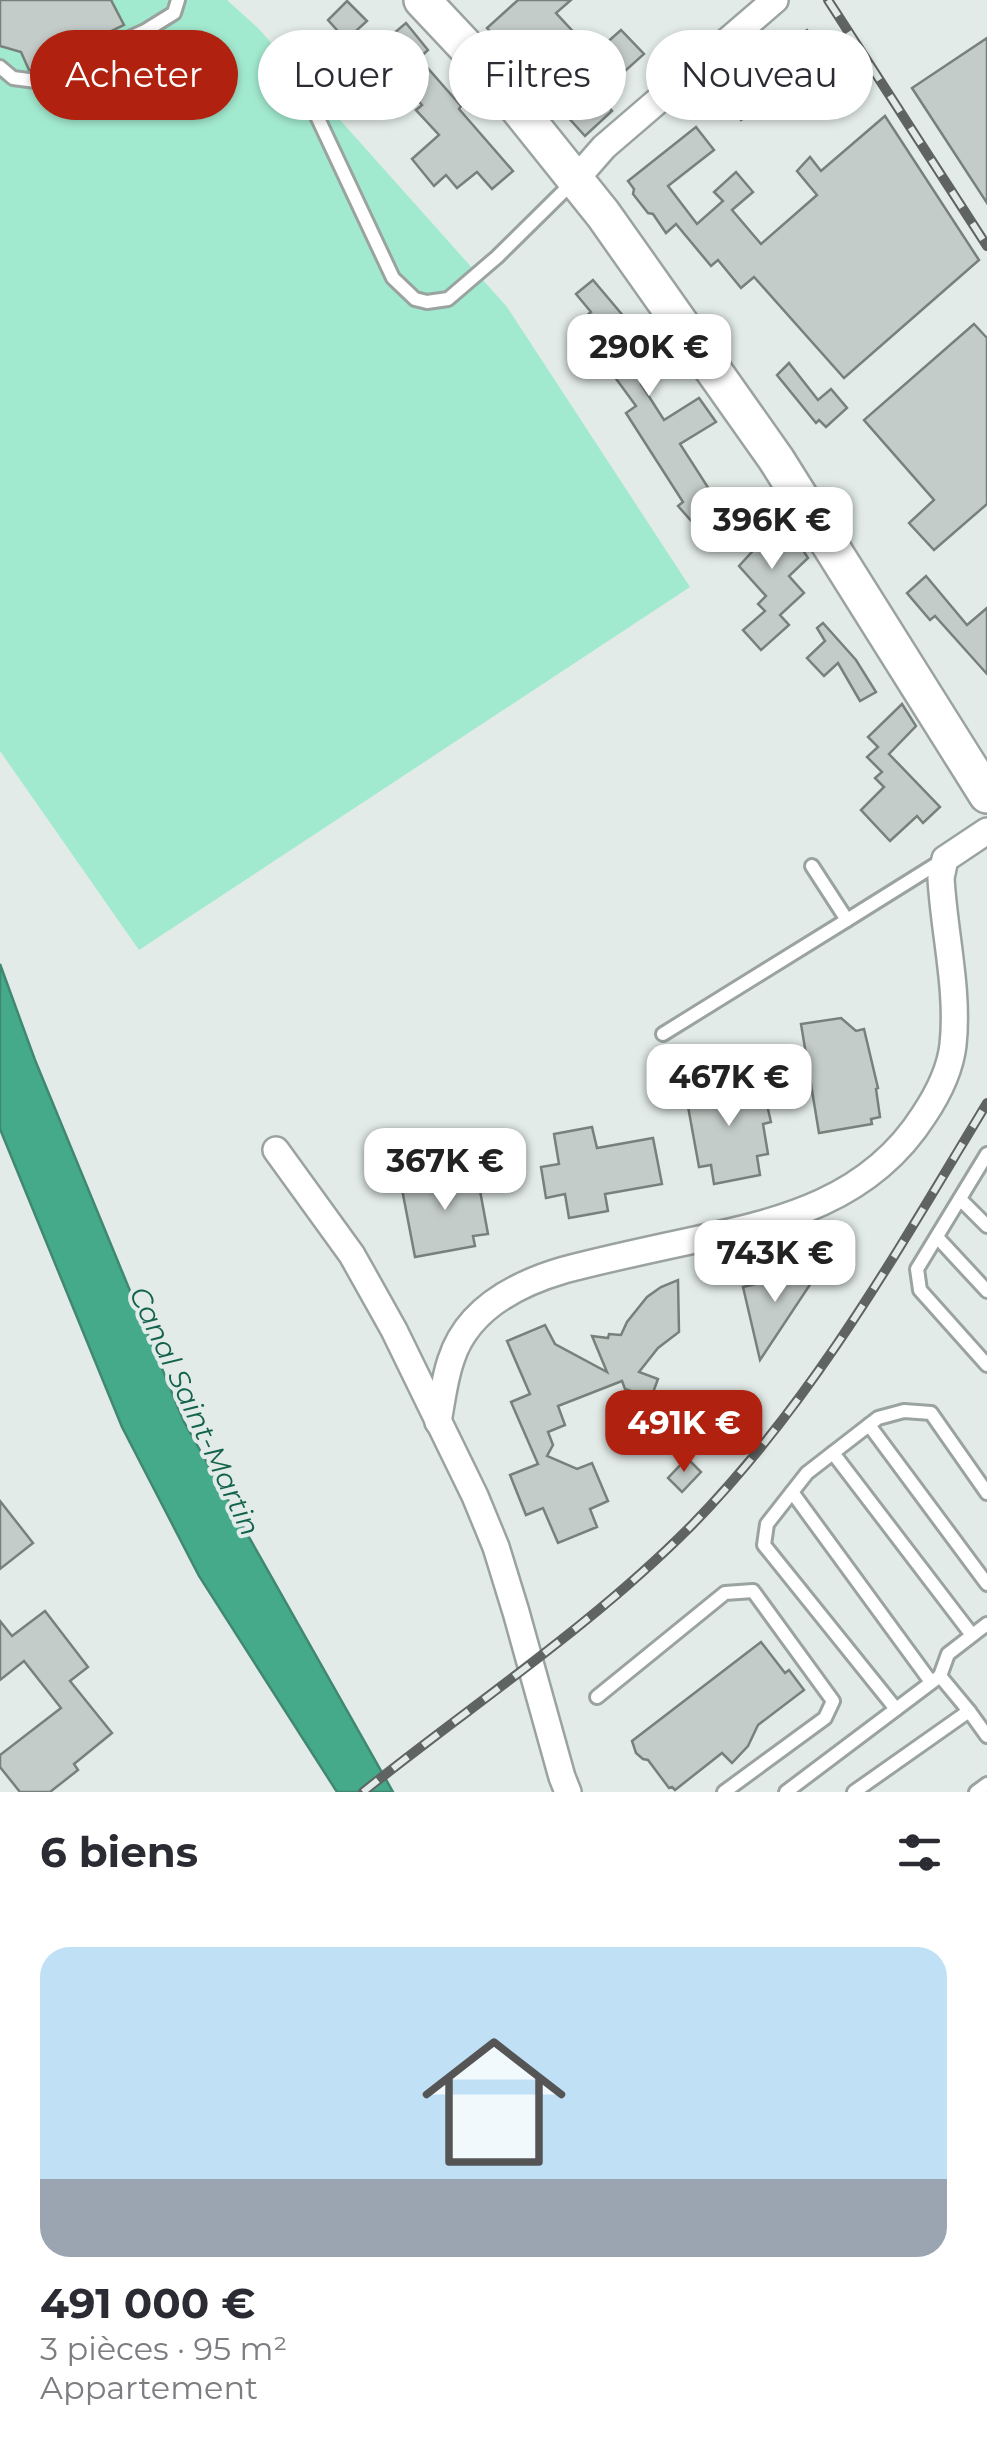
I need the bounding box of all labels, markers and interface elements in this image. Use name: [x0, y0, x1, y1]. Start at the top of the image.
chip: Acheter: [30, 30, 238, 120]
chip: Louer: [258, 30, 429, 120]
chip: Filtres: [449, 30, 626, 120]
chip: Nouveau: [646, 30, 873, 120]
pin: 290K €: [568, 314, 730, 399]
text: 290K €: [589, 327, 709, 366]
pin: 396K €: [691, 487, 853, 572]
text: 396K €: [713, 500, 831, 539]
pin: 467K €: [648, 1044, 810, 1129]
text: 467K €: [669, 1057, 789, 1096]
pin: 367K €: [364, 1128, 526, 1213]
text: 367K €: [386, 1141, 504, 1180]
pin: 743K €: [694, 1220, 856, 1305]
text: 743K €: [716, 1233, 834, 1272]
water label: Canal Saint-Martin: [122, 1281, 268, 1541]
pin: 491K €: [603, 1390, 765, 1475]
text: 491K €: [627, 1403, 741, 1442]
icon: filters: [892, 1825, 947, 1880]
text: 6 biens: [40, 1826, 198, 1878]
icon: home: [404, 2012, 584, 2192]
text: 491 000 €: [40, 2277, 255, 2329]
text: 3 pièces · 95 m²: [40, 2329, 287, 2368]
text: Appartement: [40, 2368, 258, 2407]

